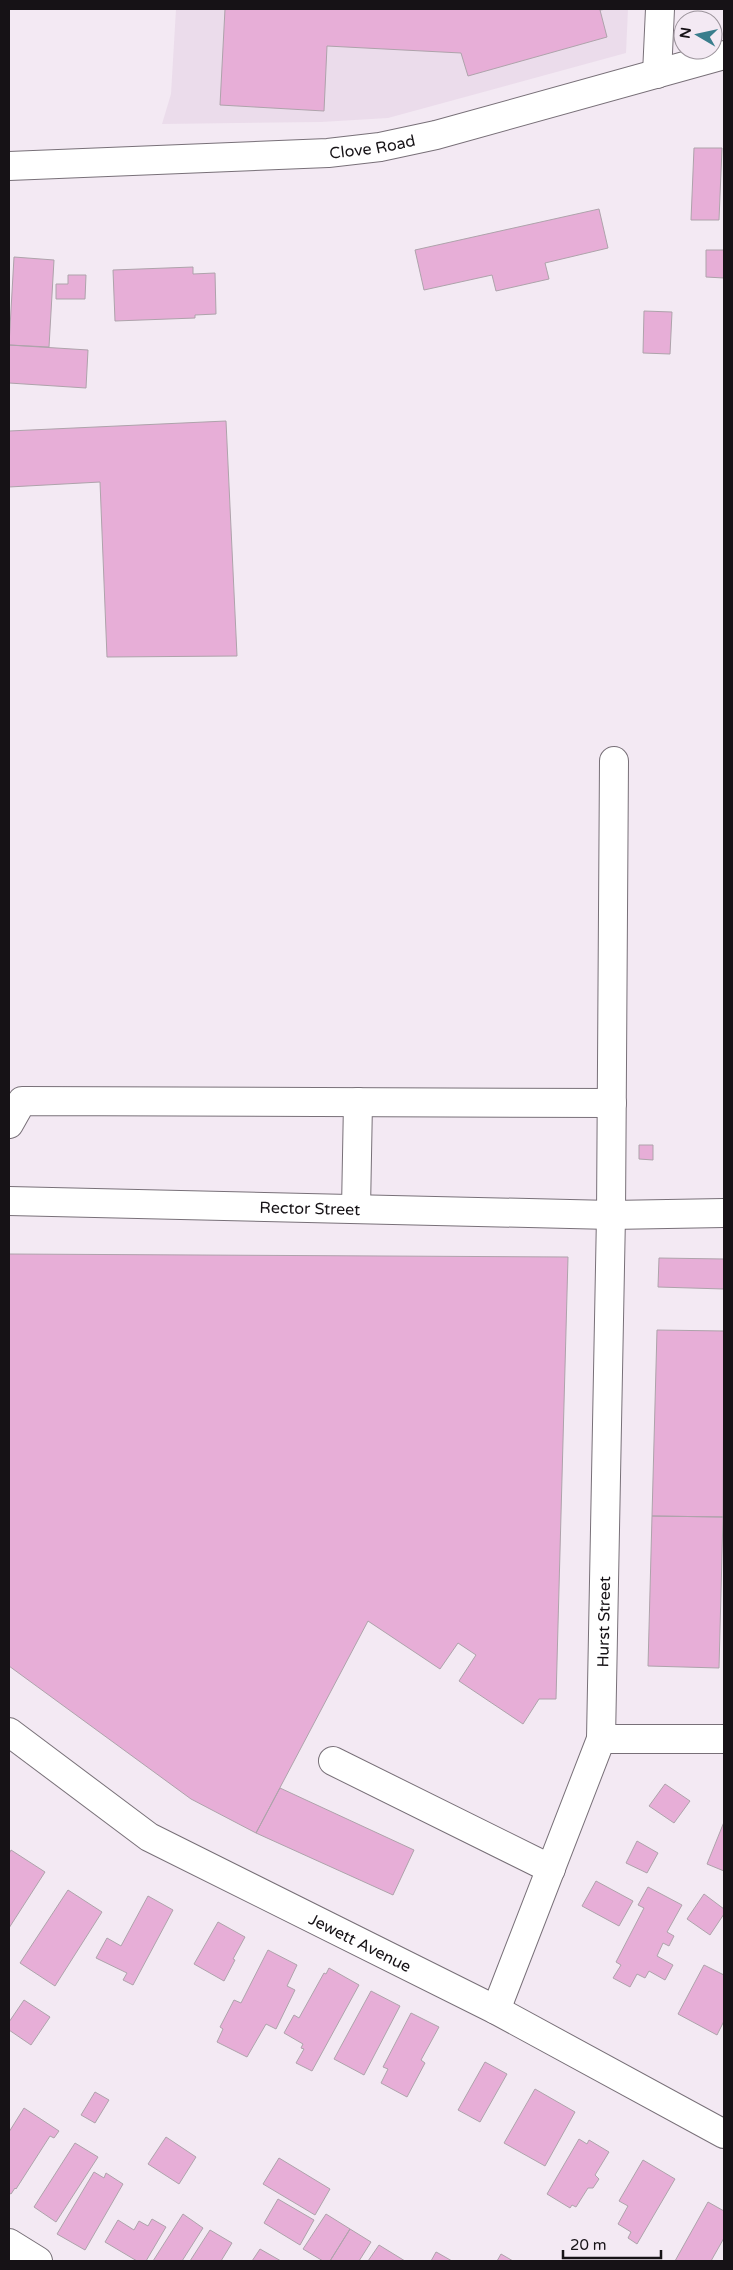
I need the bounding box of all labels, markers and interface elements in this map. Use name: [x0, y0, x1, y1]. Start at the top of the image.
north arrow: [673, 10, 723, 60]
text: N: [676, 26, 695, 40]
street label: Clove Road: [328, 131, 417, 164]
street label: Rector Street: [259, 1198, 361, 1220]
street label: Hurst Street: [593, 1576, 615, 1668]
street label: Jewett Avenue: [305, 1909, 414, 1977]
scale bar: [563, 2228, 660, 2260]
text: 20 m: [570, 2236, 607, 2254]

